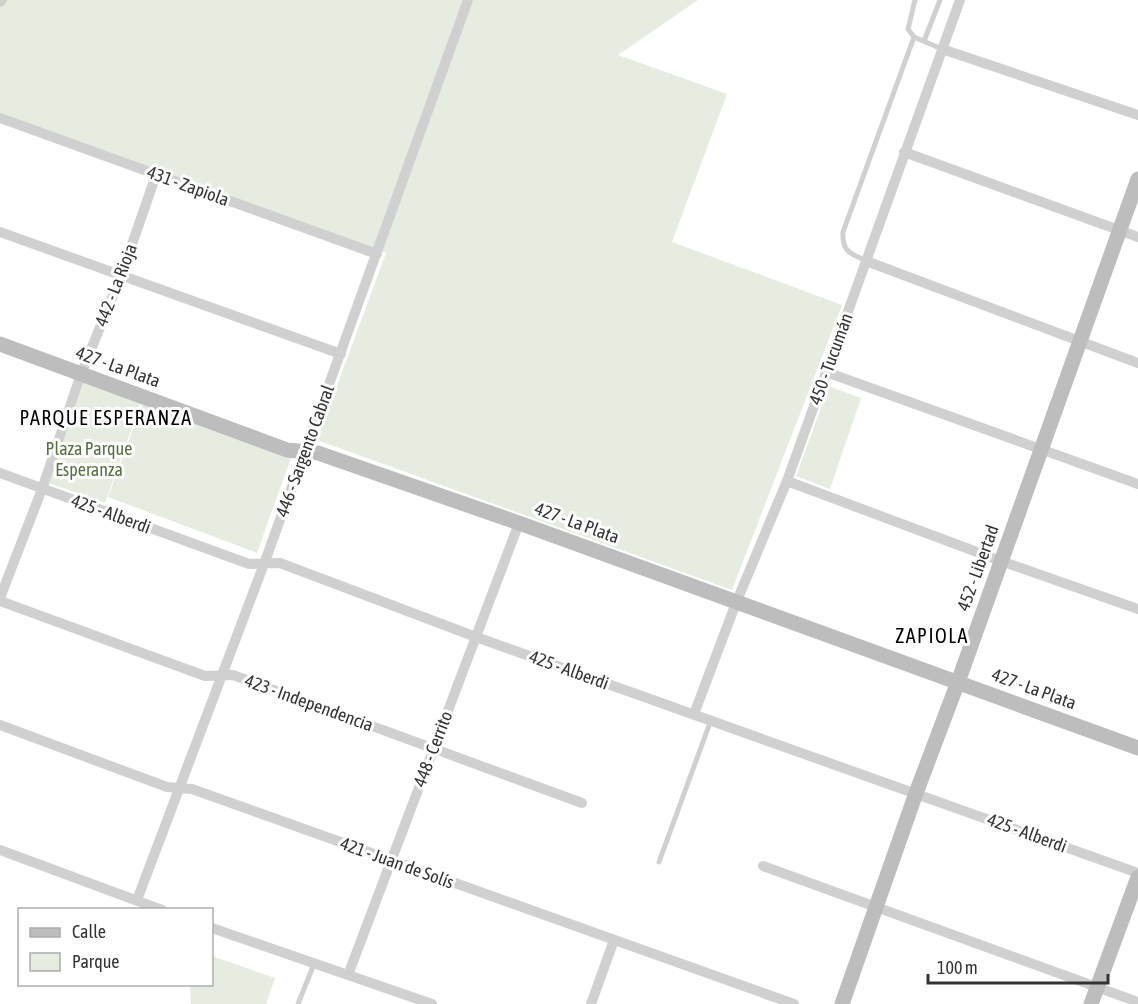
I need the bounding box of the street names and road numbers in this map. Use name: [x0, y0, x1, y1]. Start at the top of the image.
street label: 431 - Zapiola: [144, 161, 232, 210]
street label: 442 - La Rioja: [90, 241, 141, 329]
street label: 450 - Tucumán: [804, 310, 857, 407]
street label: 427 - La Plata: [73, 342, 163, 391]
street label: 446 - Sargento Cabral: [271, 382, 338, 520]
street label: 425 - Alberdi: [69, 489, 154, 538]
street label: 427 - La Plata: [532, 498, 622, 547]
street label: 452 - Libertad: [952, 522, 1003, 614]
street label: 425 - Alberdi: [527, 645, 612, 694]
street label: 427 - La Plata: [989, 664, 1079, 713]
street label: 423 - Independencia: [242, 670, 376, 735]
street label: 448 - Cerrito: [409, 708, 457, 790]
street label: 425 - Alberdi: [985, 808, 1070, 857]
street label: 421 - Juan de Solís: [338, 832, 457, 893]

